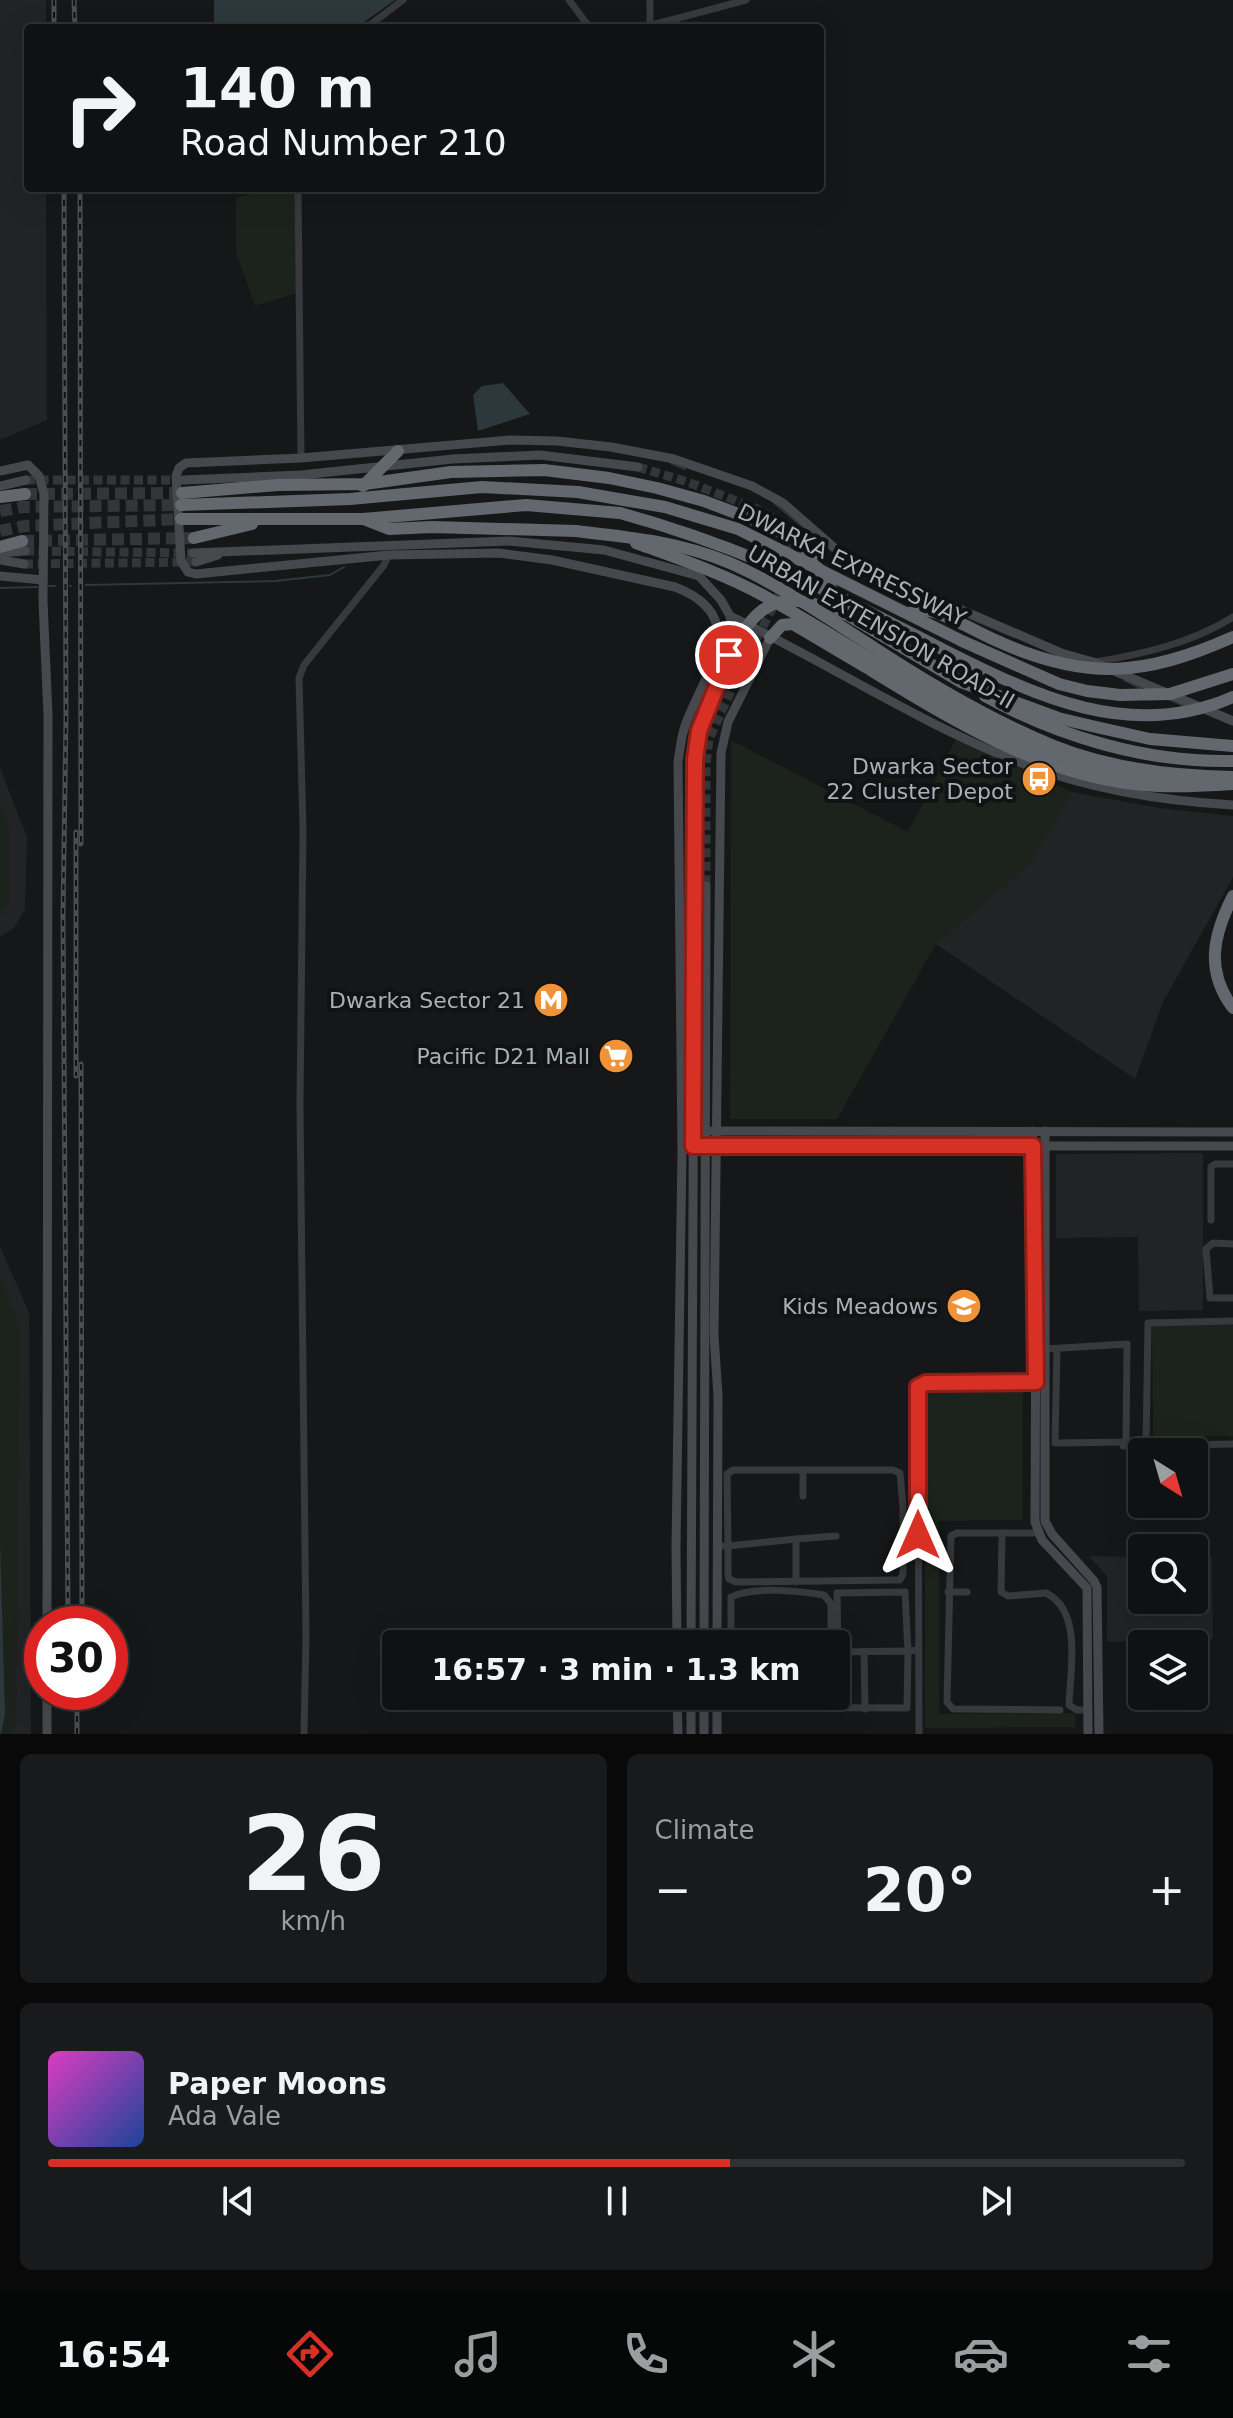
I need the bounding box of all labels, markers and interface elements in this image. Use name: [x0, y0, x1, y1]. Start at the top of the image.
text: 140 m: [180, 55, 375, 120]
icon: right: [48, 56, 152, 160]
text: Road Number 210: [180, 122, 507, 163]
street label: DWARKA EXPRESSWAY: [734, 499, 971, 631]
street label: URBAN EXTENSION ROAD-II: [743, 540, 1019, 714]
pin: [695, 621, 763, 689]
icon: arrive: [707, 633, 751, 677]
place label: Dwarka Sector 22 Cluster Depot: [826, 754, 1014, 804]
bus stop icon: Dwarka Sector 22 Cluster Depot: [1020, 760, 1058, 798]
metro station icon: Dwarka Sector 21: [532, 981, 570, 1019]
place label: Dwarka Sector 21: [329, 988, 525, 1013]
supermarket icon: Pacific D21 Mall: [597, 1037, 635, 1075]
place label: Pacific D21 Mall: [416, 1044, 590, 1069]
school or university icon: Kids Meadows: [945, 1287, 983, 1325]
place label: Kids Meadows: [782, 1294, 938, 1319]
north arrow: [1128, 1438, 1208, 1518]
map controls: [1128, 1438, 1208, 1710]
position arrow: [876, 1493, 960, 1577]
button: search: [1128, 1534, 1208, 1614]
speed limit sign: 30: [24, 1606, 128, 1710]
button: layers: [1128, 1630, 1208, 1710]
text: 16:57 · 3 min · 1.3 km: [431, 1652, 801, 1687]
text: 26: [241, 1793, 386, 1915]
text: Climate: [655, 1815, 755, 1845]
text: 20°: [863, 1855, 977, 1925]
text: −: [655, 1864, 691, 1915]
text: +: [1148, 1864, 1185, 1915]
text: km/h: [280, 1906, 346, 1936]
text: Paper Moons: [168, 2066, 387, 2101]
text: Ada Vale: [168, 2101, 281, 2131]
icon: previous: [216, 2179, 260, 2223]
icon: pause: [595, 2179, 639, 2223]
icon: next: [974, 2179, 1018, 2223]
icon: directions: [282, 2326, 338, 2382]
icon: music: [450, 2326, 506, 2382]
icon: phone: [618, 2326, 674, 2382]
icon: climate: [786, 2326, 842, 2382]
icon: car: [953, 2326, 1009, 2382]
icon: filters: [1121, 2326, 1177, 2382]
text: 16:54: [56, 2334, 170, 2375]

